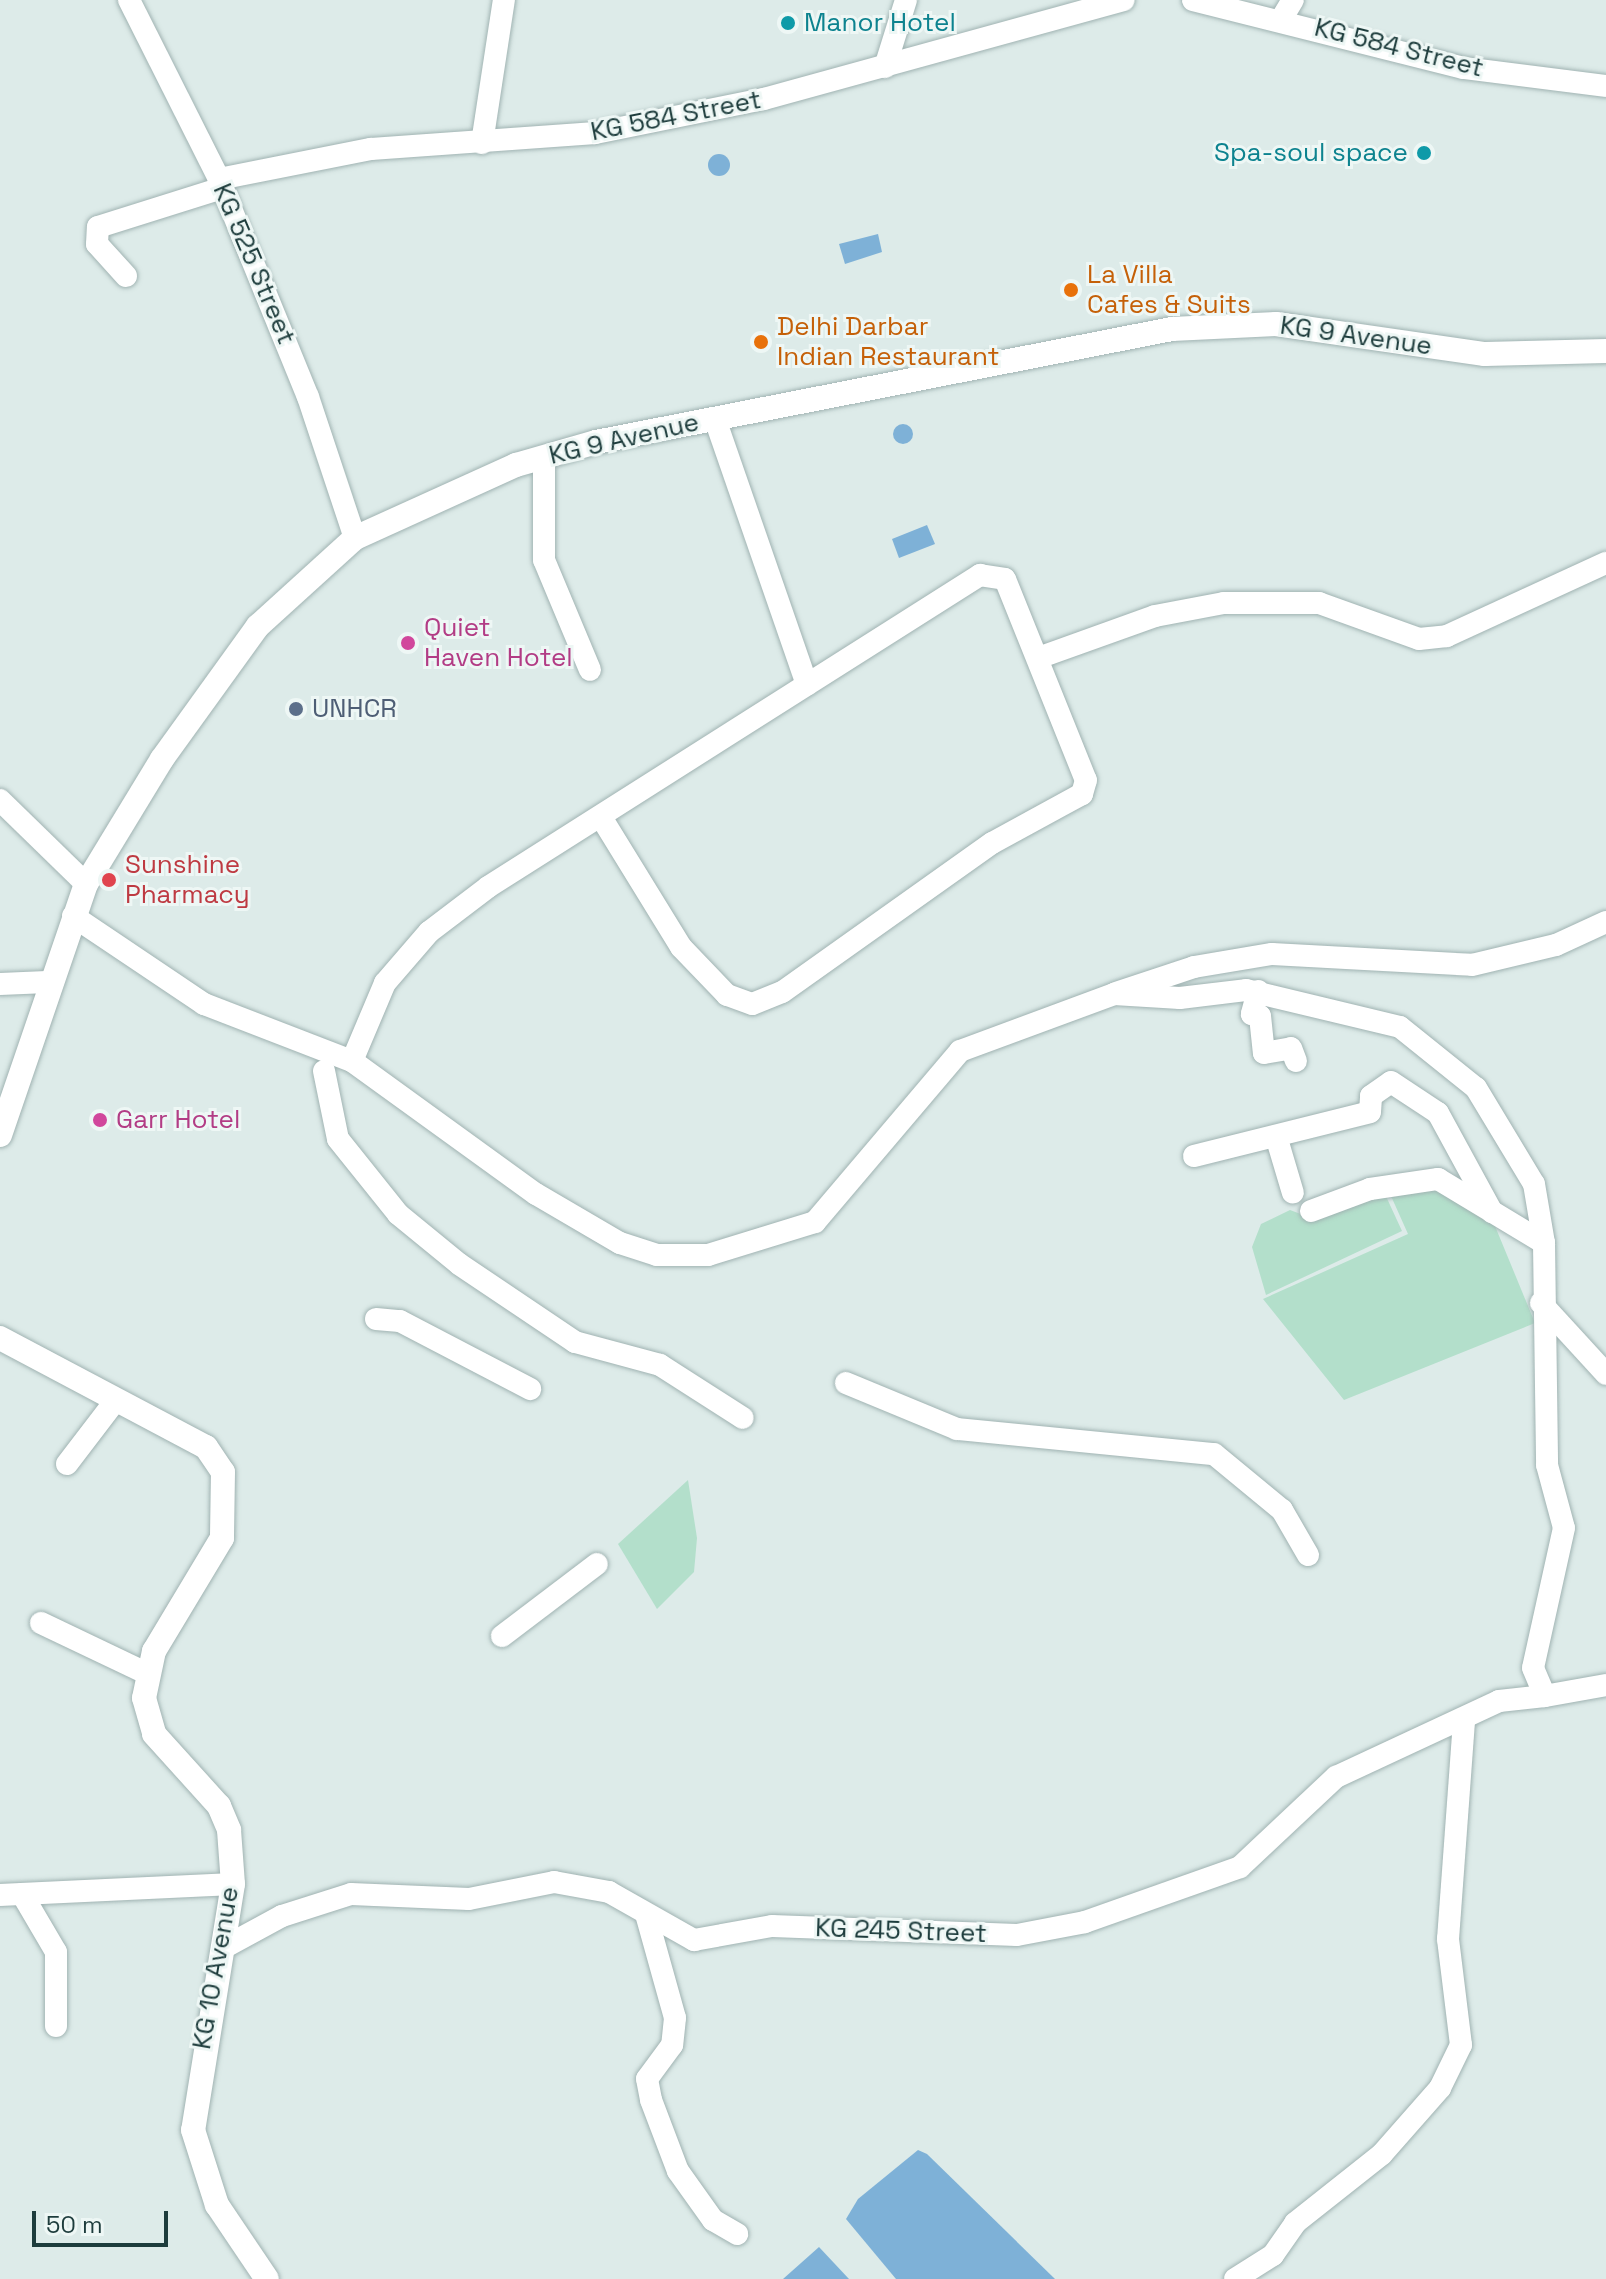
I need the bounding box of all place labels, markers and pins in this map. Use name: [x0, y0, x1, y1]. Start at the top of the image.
place label: Manor Hotel: [804, 7, 956, 39]
marker: Manor Hotel: [779, 14, 797, 32]
place label: Spa-soul space: [1214, 137, 1408, 169]
marker: Spa-soul space: [1415, 144, 1433, 162]
place label: La Villa Cafes & Suits: [1087, 259, 1251, 320]
marker: La Villa Cafes & Suits: [1062, 281, 1080, 299]
place label: Delhi Darbar Indian Restaurant: [777, 311, 999, 372]
marker: Delhi Darbar Indian Restaurant: [752, 333, 770, 351]
place label: Quiet Haven Hotel: [424, 612, 573, 674]
marker: Quiet Haven Hotel: [399, 634, 417, 652]
place label: UNHCR: [312, 693, 397, 725]
marker: UNHCR: [287, 700, 305, 718]
place label: Sunshine Pharmacy: [125, 849, 250, 910]
marker: Sunshine Pharmacy: [100, 871, 118, 889]
place label: Garr Hotel: [116, 1104, 240, 1136]
marker: Garr Hotel: [91, 1111, 109, 1129]

